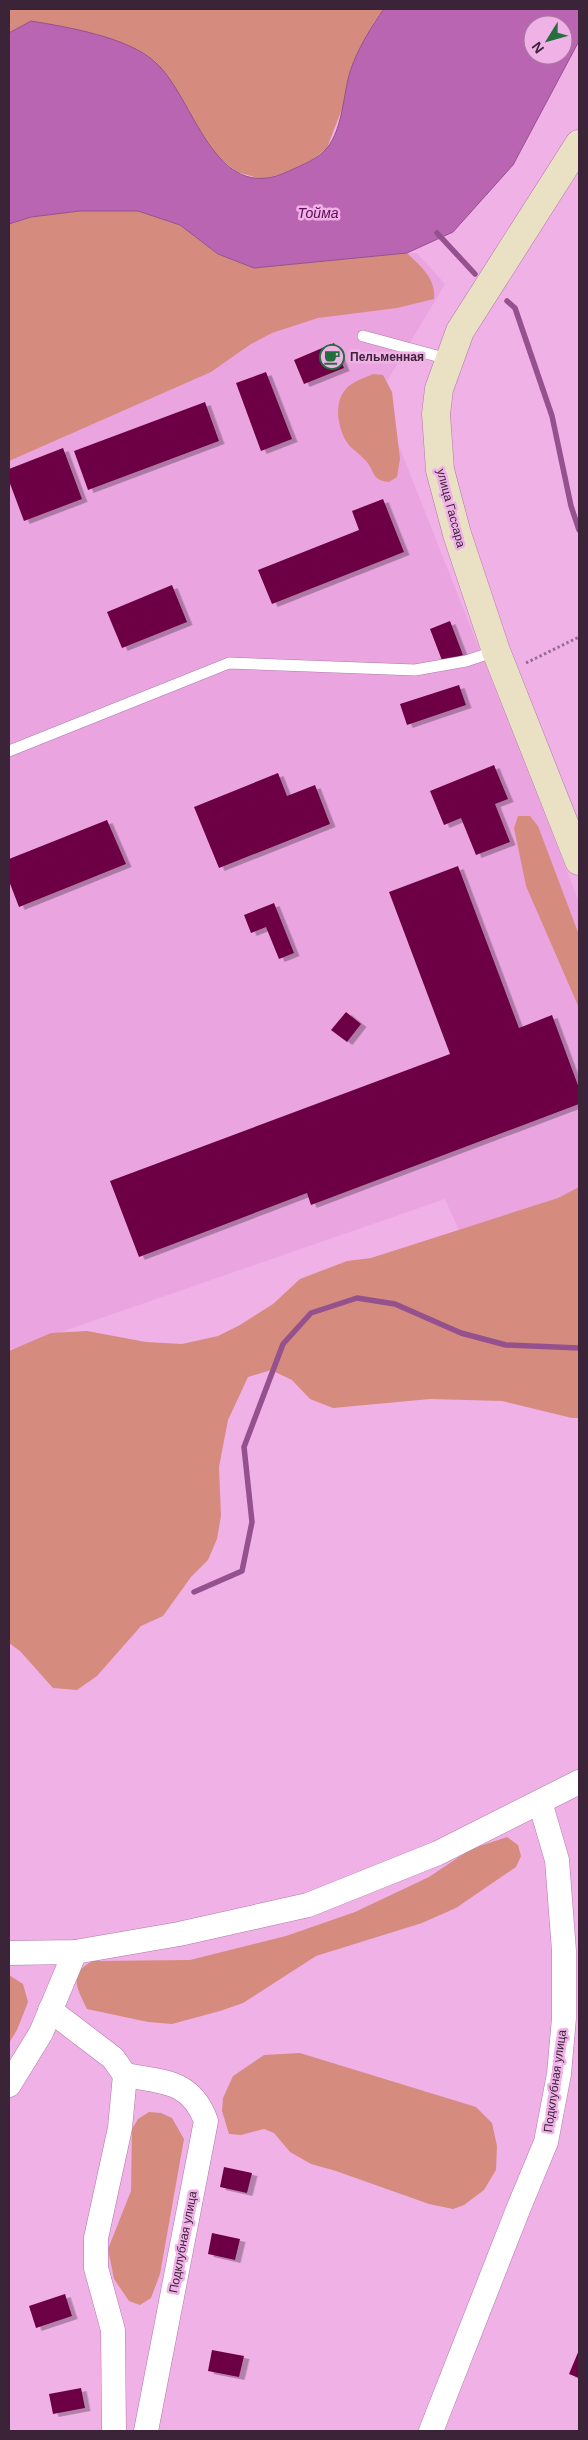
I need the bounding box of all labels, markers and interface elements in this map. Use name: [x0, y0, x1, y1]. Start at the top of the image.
north arrow: [523, 15, 573, 65]
text: N: [528, 39, 547, 57]
water label: Тойма: [297, 205, 339, 221]
cafe icon: Пельменная: [319, 344, 345, 370]
place label: Пельменная: [350, 350, 424, 364]
street label: улица Гассара: [434, 467, 468, 549]
street label: Подклубная улица: [541, 2028, 569, 2133]
street label: Подклубная улица: [166, 2190, 200, 2294]

